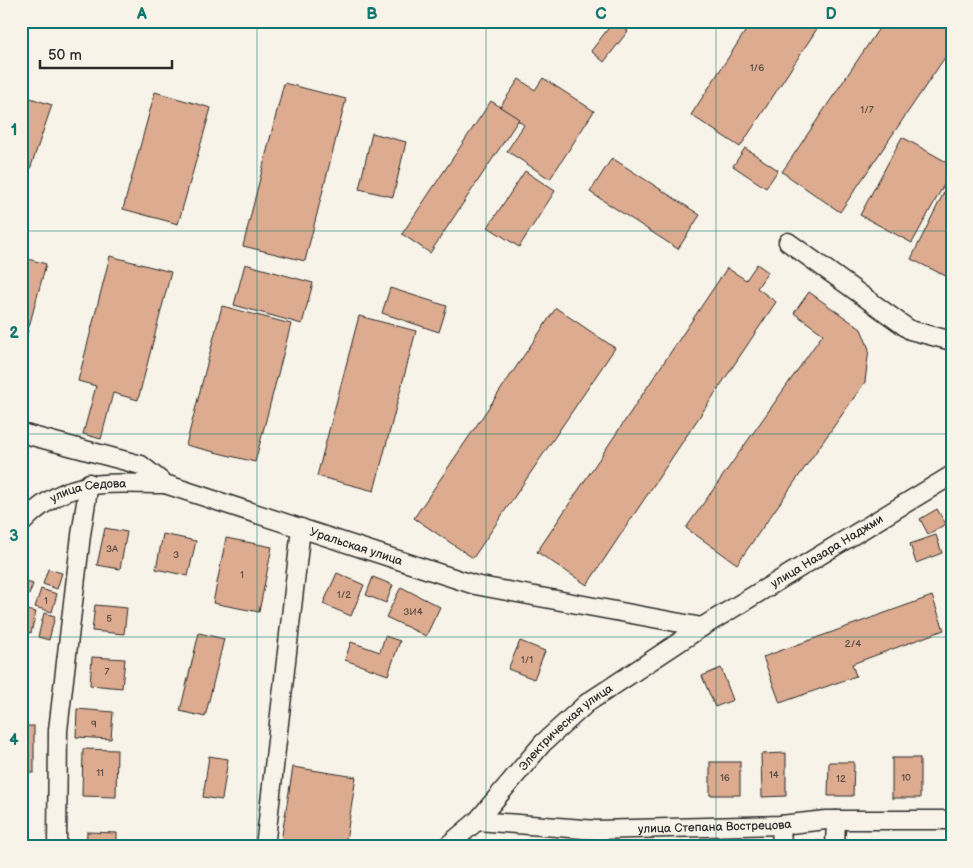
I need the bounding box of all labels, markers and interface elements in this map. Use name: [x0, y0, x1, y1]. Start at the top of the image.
text: A: [136, 5, 147, 24]
text: B: [366, 5, 378, 24]
text: C: [595, 5, 607, 24]
text: D: [825, 5, 837, 24]
scale bar: [40, 38, 172, 70]
text: 50 m: [48, 46, 82, 65]
house number: 1/6: [750, 62, 764, 74]
house number: 1/7: [860, 104, 874, 116]
text: 1: [11, 121, 17, 140]
text: 2: [9, 324, 19, 343]
street label: улица Седова: [47, 476, 126, 506]
street label: улица Назара Наджми: [768, 511, 886, 591]
street label: Уральская улица: [308, 524, 405, 568]
text: 3: [9, 527, 19, 546]
house number: 3А: [106, 543, 119, 555]
house number: 3: [173, 549, 179, 561]
house number: 1: [240, 569, 244, 581]
house number: 1/2: [337, 589, 351, 601]
house number: 1: [44, 595, 48, 607]
house number: 3И4: [403, 606, 423, 618]
house number: 5: [106, 613, 112, 625]
house number: 2/4: [845, 638, 861, 650]
house number: 1/1: [521, 654, 533, 666]
house number: 7: [105, 666, 110, 678]
street label: Электрическая улица: [515, 681, 615, 774]
house number: 9: [91, 718, 97, 730]
text: 4: [9, 731, 19, 750]
house number: 11: [96, 767, 104, 779]
house number: 14: [769, 769, 779, 781]
house number: 16: [720, 772, 730, 784]
house number: 10: [901, 772, 911, 784]
house number: 12: [836, 773, 846, 785]
street label: улица Степана Вострецова: [638, 816, 792, 836]

